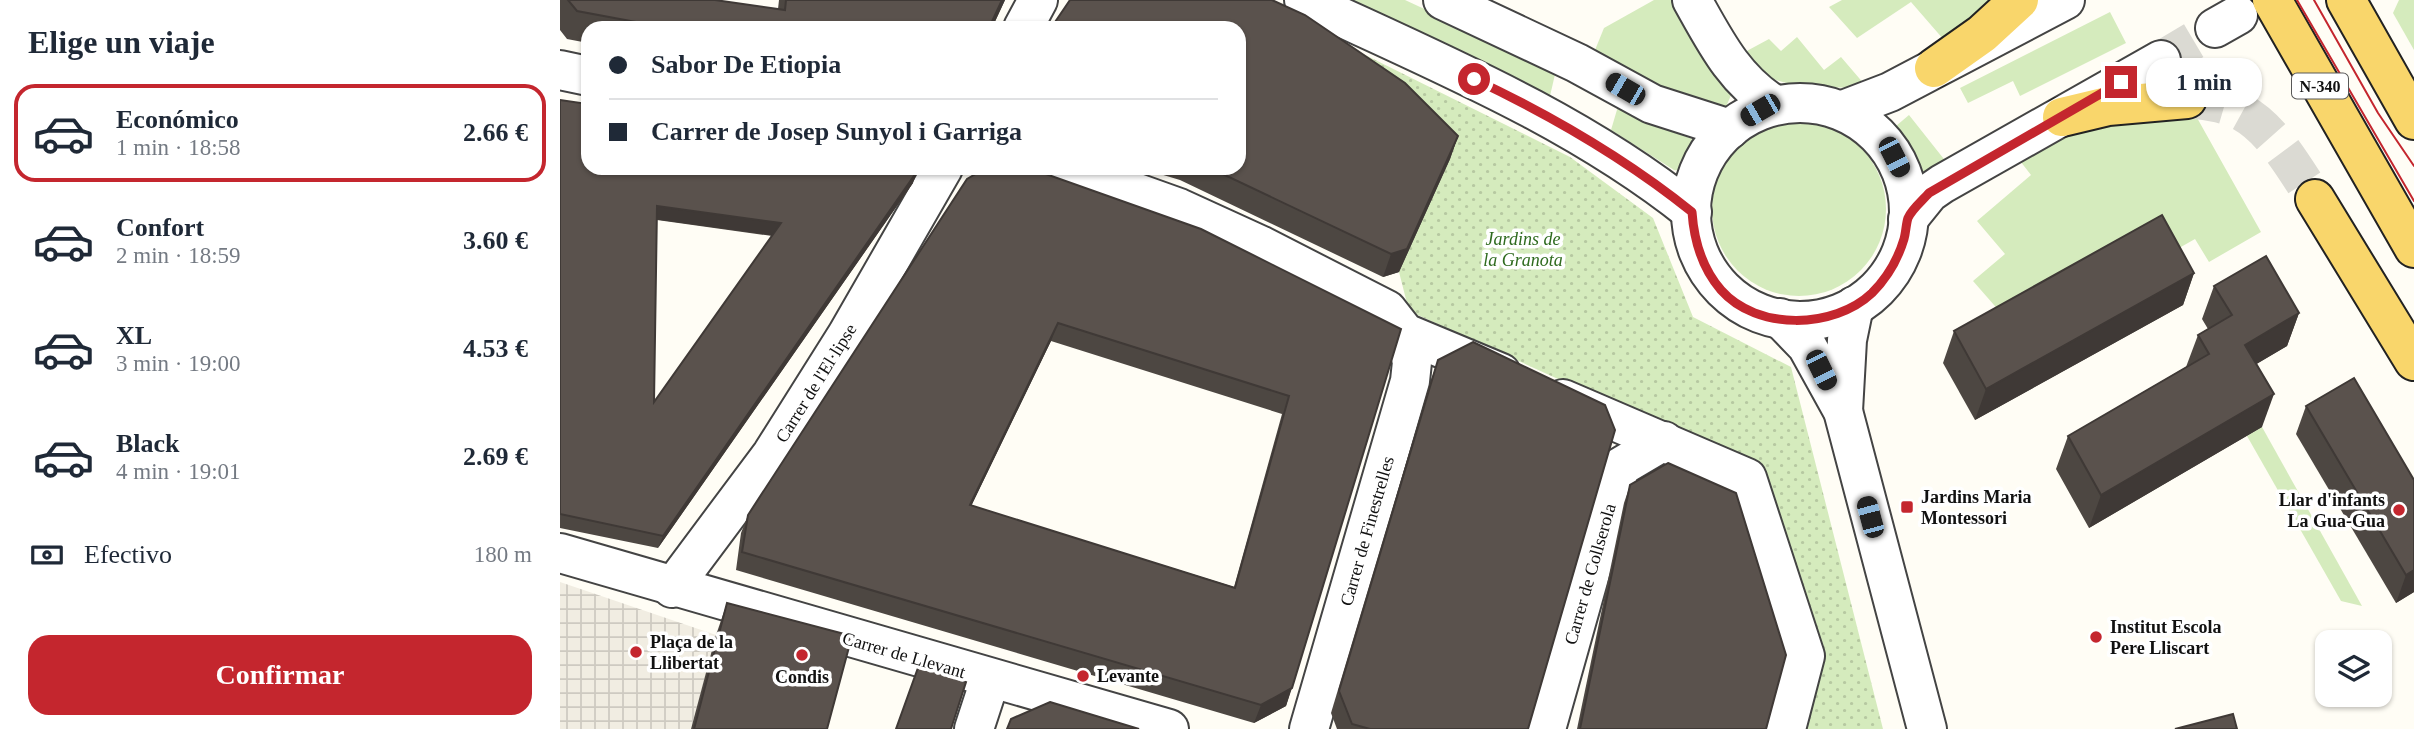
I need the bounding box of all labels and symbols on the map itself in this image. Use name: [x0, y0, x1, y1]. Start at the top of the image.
callout: 1 min: [2146, 57, 2261, 106]
route start: [1458, 63, 1490, 95]
route end: [2105, 66, 2137, 98]
car: [1602, 69, 1649, 109]
road number: N-340: [2292, 74, 2348, 99]
car: [1737, 90, 1784, 130]
car: [1876, 134, 1913, 180]
park label: Jardins de la Granota: [1483, 229, 1563, 270]
street label: Carrer de l'El·lipse: [771, 320, 861, 446]
car: [1803, 347, 1840, 393]
street label: Carrer de Finestrelles: [1336, 454, 1398, 608]
place label: Jardins Maria Montessori: [1921, 487, 2032, 528]
place label: Llar d'infants La Gua-Gua: [2279, 490, 2385, 531]
car: [1855, 494, 1886, 540]
marker: Jardins Maria Montessori: [1899, 499, 1915, 515]
street label: Carrer de Collserola: [1560, 501, 1620, 647]
marker: Llar d'infants La Gua-Gua: [2391, 502, 2407, 518]
place label: Institut Escola Pere Lliscart: [2110, 617, 2222, 658]
street label: Carrer de Llevant: [840, 628, 968, 682]
marker: Institut Escola Pere Lliscart: [2088, 629, 2104, 645]
place label: Plaça de la Llibertat: [650, 632, 733, 673]
marker: Plaça de la Llibertat: [628, 644, 644, 660]
marker: Condis: [794, 647, 810, 663]
place label: Levante: [1097, 666, 1159, 686]
place label: Condis: [775, 667, 829, 687]
marker: Levante: [1075, 668, 1091, 684]

